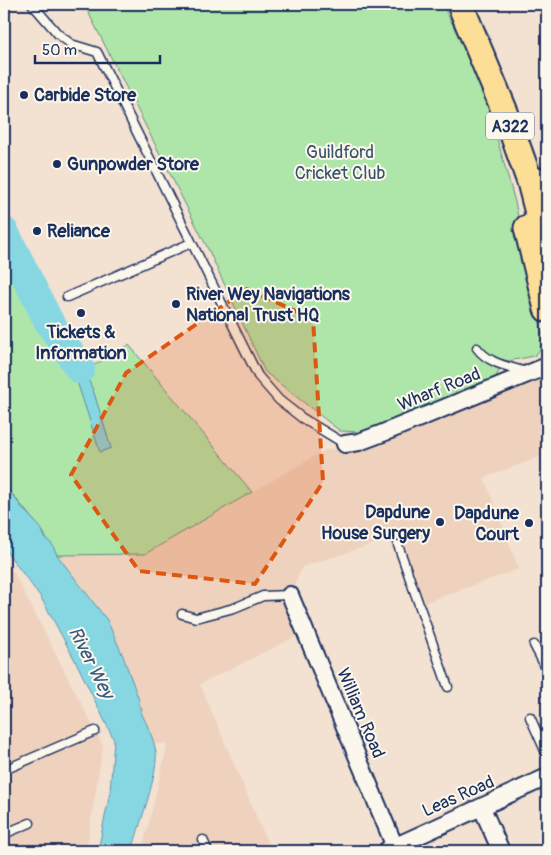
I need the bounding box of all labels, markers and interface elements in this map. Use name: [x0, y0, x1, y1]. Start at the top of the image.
scale bar: [35, 32, 160, 64]
text: 50 m: [42, 41, 77, 60]
place label: Carbide Store: [34, 84, 137, 107]
marker: Carbide Store: [18, 89, 30, 101]
road number: A322: [486, 112, 534, 140]
park label: Guildford Cricket Club: [295, 141, 386, 185]
place label: Gunpowder Store: [67, 153, 200, 176]
marker: Gunpowder Store: [51, 158, 63, 170]
place label: Reliance: [47, 220, 111, 243]
marker: Reliance: [31, 225, 43, 237]
place label: River Wey Navigations National Trust HQ: [186, 283, 351, 327]
marker: River Wey Navigations National Trust HQ: [170, 298, 182, 310]
marker: Tickets & Information: [75, 307, 87, 319]
place label: Tickets & Information: [35, 321, 127, 365]
street label: Wharf Road: [394, 362, 484, 416]
place label: Dapdune House Surgery: [321, 501, 431, 545]
place label: Dapdune Court: [454, 502, 520, 546]
marker: Dapdune House Surgery: [434, 516, 446, 528]
marker: Dapdune Court: [523, 517, 535, 529]
water label: River Wey: [63, 622, 121, 705]
street label: William Road: [331, 665, 390, 762]
street label: Leas Road: [419, 770, 498, 823]

